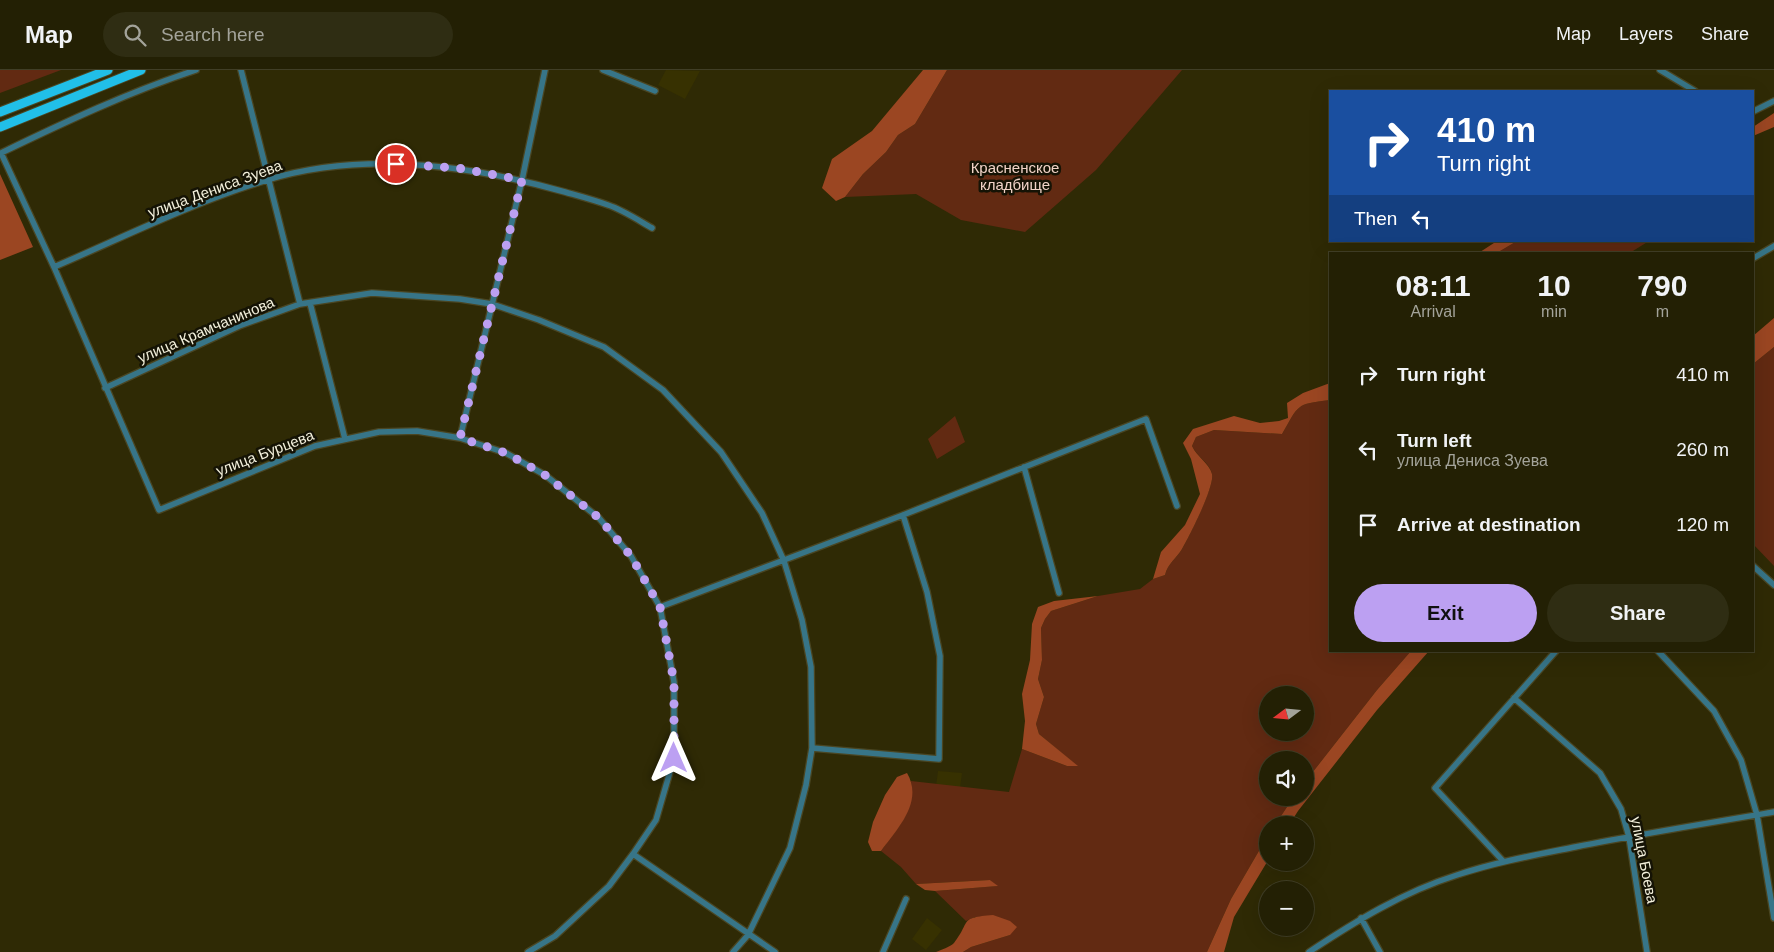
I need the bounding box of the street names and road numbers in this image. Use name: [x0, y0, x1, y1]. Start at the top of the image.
street label: улица Дениса Зуева: [145, 156, 285, 221]
street label: улица Крамчанинова: [135, 293, 277, 366]
street label: улица Бурцева: [213, 426, 317, 479]
street label: улица Боева: [1628, 815, 1661, 905]

